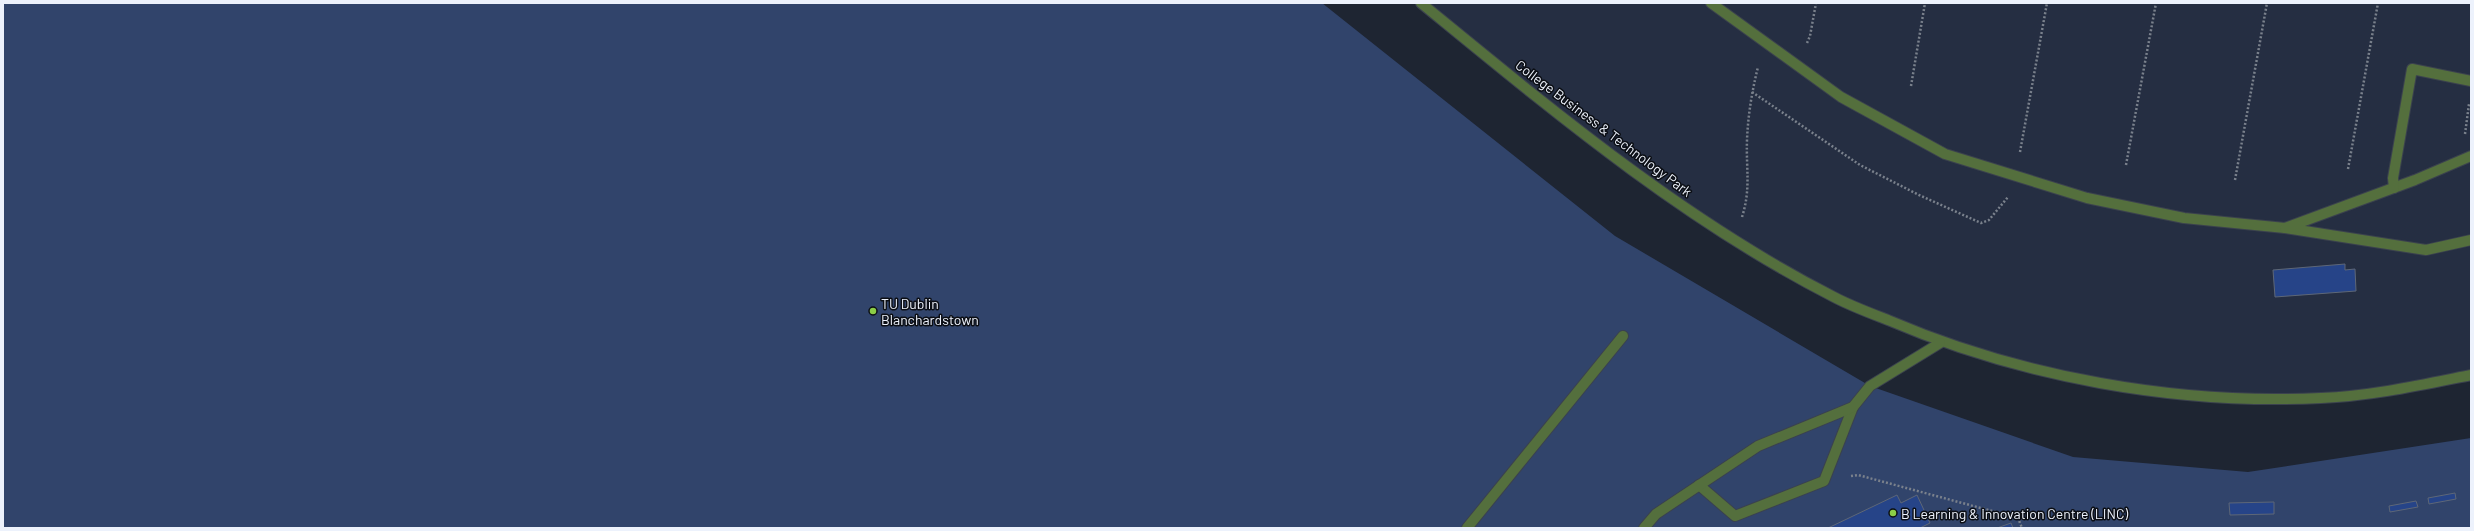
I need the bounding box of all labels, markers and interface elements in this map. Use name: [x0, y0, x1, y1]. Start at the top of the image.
street label: College Business & Technology Park: [1512, 56, 1696, 200]
place label: TU Dublin Blanchardstown: [881, 295, 979, 328]
marker: TU Dublin Blanchardstown: [868, 306, 878, 316]
place label: B Learning & Innovation Centre (LINC): [1901, 505, 2128, 522]
marker: B Learning & Innovation Centre (LINC): [1888, 508, 1898, 518]

